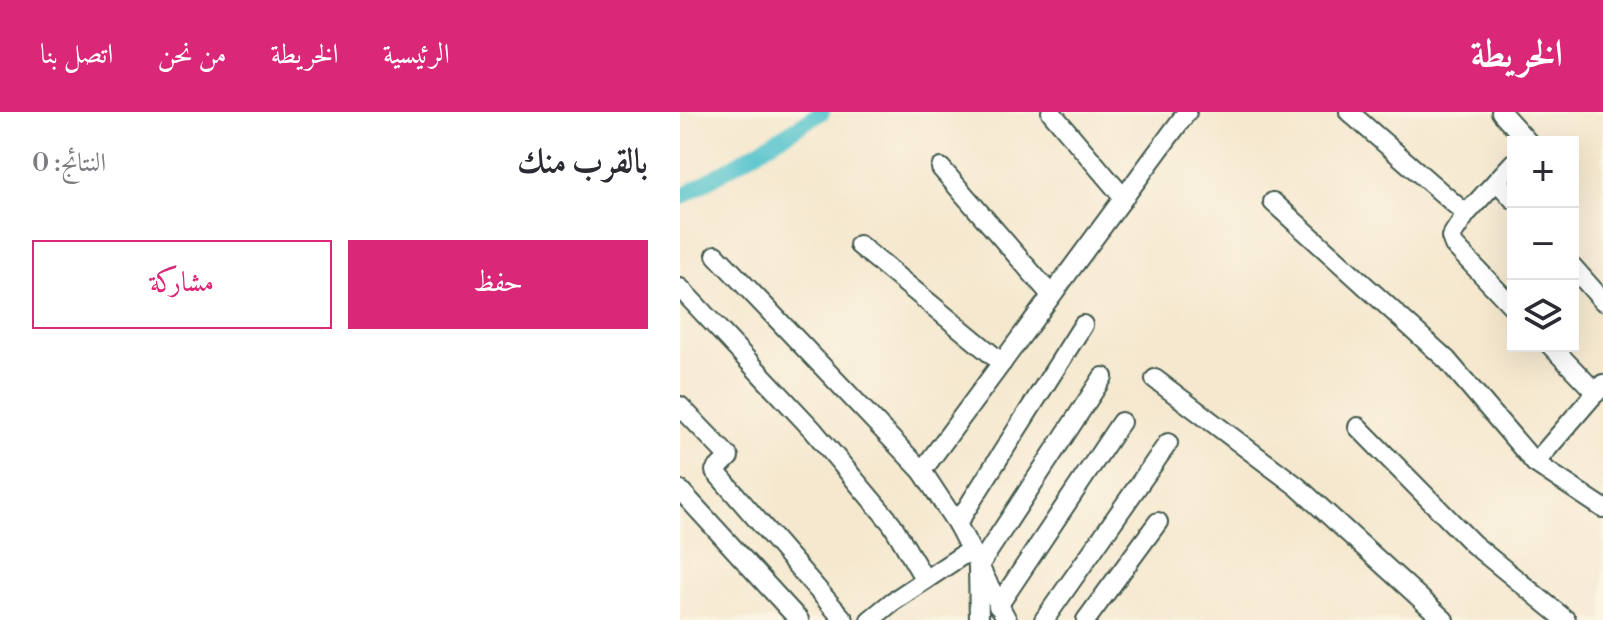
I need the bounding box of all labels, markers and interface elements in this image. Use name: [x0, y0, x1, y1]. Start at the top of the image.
text: الخريطة: [1471, 31, 1563, 78]
text: اتصل بنا: [40, 37, 113, 72]
text: من نحن: [157, 37, 227, 72]
text: الخريطة: [271, 37, 339, 72]
text: الرئيسية: [383, 37, 450, 72]
map controls: [1507, 136, 1579, 352]
button: +: [1507, 136, 1579, 208]
text: بالقرب منك: [517, 141, 648, 183]
text: النتائج: 0: [32, 147, 106, 179]
button: −: [1507, 208, 1579, 280]
button: مشاركة: [32, 240, 332, 329]
button: حفظ: [348, 240, 648, 329]
button: layers: [1507, 280, 1579, 352]

